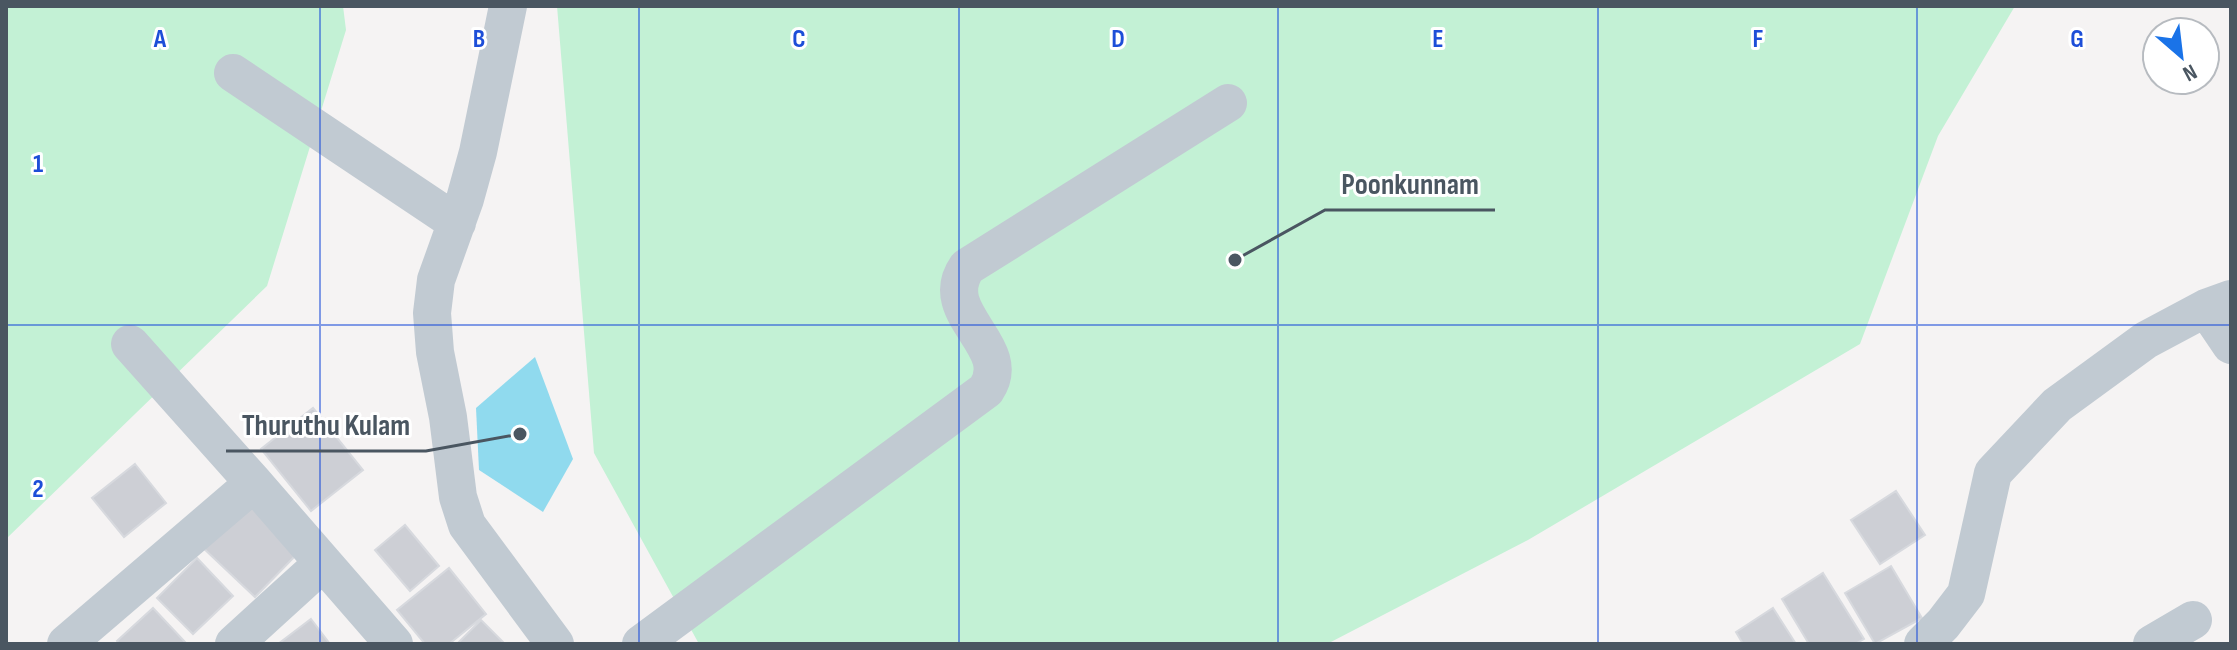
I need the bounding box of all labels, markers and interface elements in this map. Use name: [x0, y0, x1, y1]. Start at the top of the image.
north arrow: [2141, 16, 2221, 96]
text: A: [153, 24, 167, 55]
text: B: [473, 24, 485, 55]
text: C: [792, 24, 806, 55]
text: D: [1111, 24, 1125, 55]
text: E: [1432, 24, 1444, 55]
text: F: [1753, 24, 1764, 55]
text: G: [2070, 24, 2084, 55]
text: N: [2178, 58, 2201, 87]
text: 1: [33, 149, 43, 180]
callout: Poonkunnam: [1325, 156, 1495, 210]
text: Poonkunnam: [1341, 167, 1479, 203]
callout: Thuruthu Kulam: [226, 397, 426, 451]
text: Thuruthu Kulam: [242, 408, 410, 444]
text: 2: [32, 474, 44, 505]

